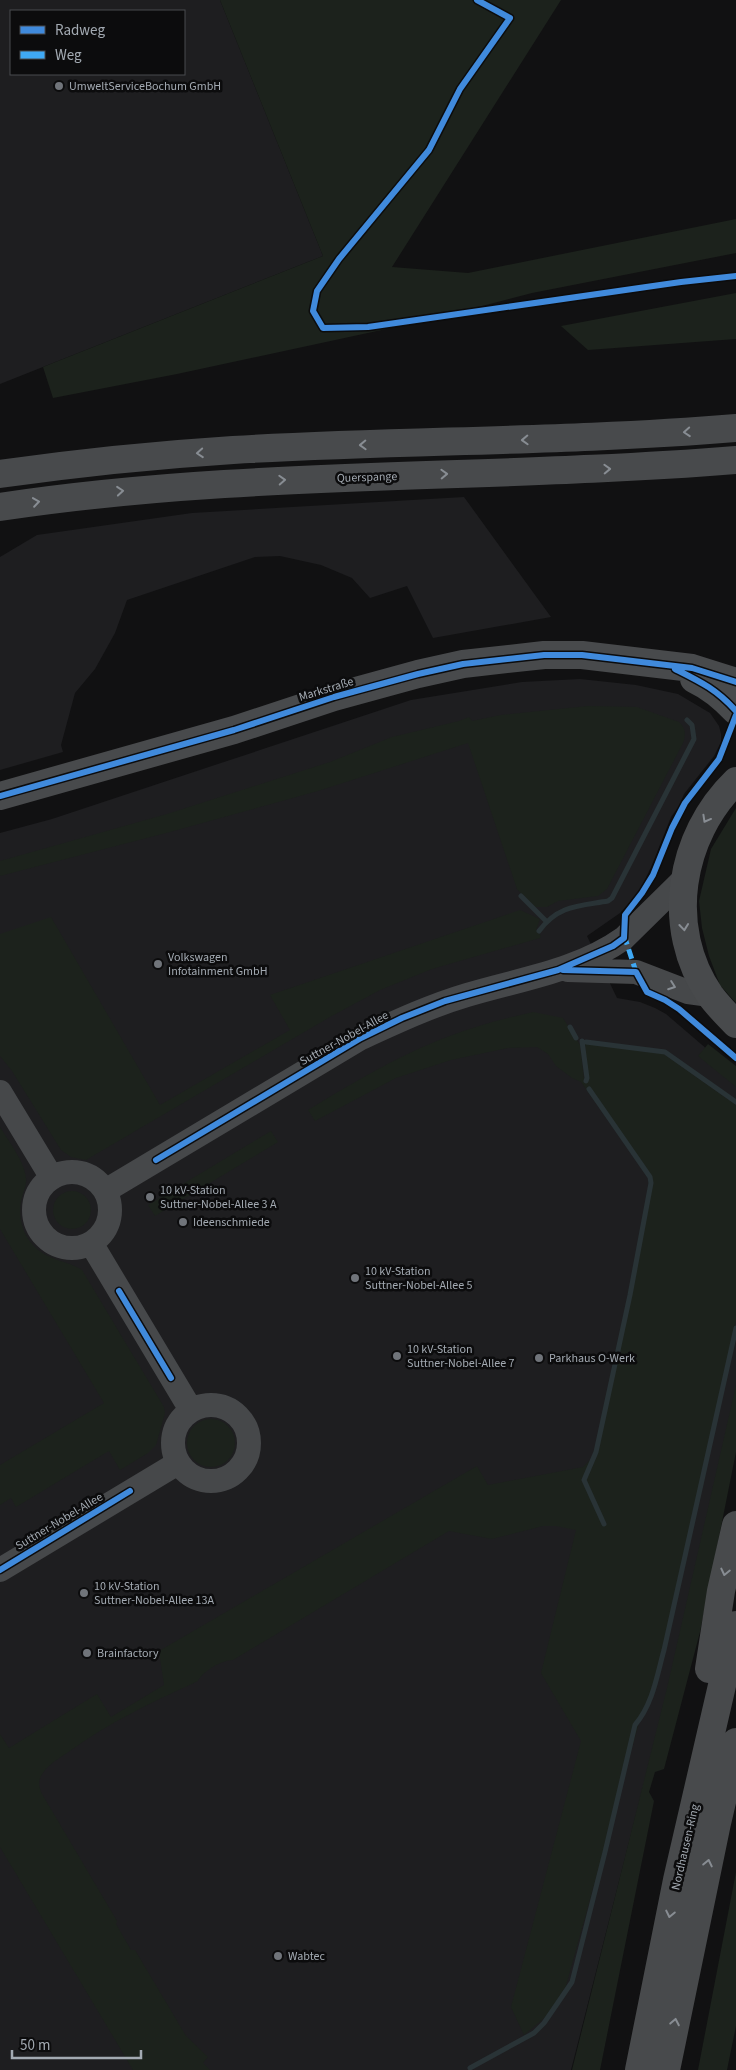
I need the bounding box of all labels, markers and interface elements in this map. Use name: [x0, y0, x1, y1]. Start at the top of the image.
legend: [10, 10, 185, 75]
text: Radweg: [55, 20, 105, 41]
text: Weg: [55, 45, 82, 66]
place label: UmweltServiceBochum GmbH: [69, 78, 221, 95]
marker: UmweltServiceBochum GmbH: [53, 80, 65, 92]
one-way arrow: [683, 426, 691, 437]
one-way arrow: [521, 435, 528, 445]
one-way arrow: [358, 439, 366, 450]
one-way arrow: [196, 447, 204, 458]
one-way arrow: [603, 463, 611, 474]
street label: Querspange: [336, 468, 398, 487]
one-way arrow: [441, 469, 449, 479]
one-way arrow: [278, 474, 286, 485]
one-way arrow: [116, 486, 124, 497]
one-way arrow: [31, 497, 40, 507]
street label: Markstraße: [297, 673, 356, 706]
one-way arrow: [702, 813, 712, 822]
one-way arrow: [678, 923, 689, 931]
place label: Volkswagen Infotainment GmbH: [168, 949, 268, 980]
marker: Volkswagen Infotainment GmbH: [152, 958, 164, 970]
one-way arrow: [668, 980, 676, 990]
street label: Suttner-Nobel-Allee: [297, 1007, 392, 1070]
place label: 10 kV-Station Suttner-Nobel-Allee 3 A: [160, 1182, 277, 1213]
marker: 10 kV-Station Suttner-Nobel-Allee 3 A: [144, 1191, 156, 1203]
place label: Ideenschmiede: [193, 1214, 270, 1231]
marker: Ideenschmiede: [177, 1216, 189, 1228]
place label: 10 kV-Station Suttner-Nobel-Allee 5: [365, 1263, 473, 1294]
marker: 10 kV-Station Suttner-Nobel-Allee 5: [349, 1272, 361, 1284]
place label: 10 kV-Station Suttner-Nobel-Allee 7: [407, 1341, 515, 1372]
marker: 10 kV-Station Suttner-Nobel-Allee 7: [391, 1350, 403, 1362]
place label: Parkhaus O-Werk: [549, 1350, 635, 1367]
marker: Parkhaus O-Werk: [533, 1352, 545, 1364]
street label: Suttner-Nobel-Allee: [12, 1489, 106, 1554]
one-way arrow: [720, 1568, 731, 1577]
place label: 10 kV-Station Suttner-Nobel-Allee 13A: [94, 1578, 214, 1609]
marker: 10 kV-Station Suttner-Nobel-Allee 13A: [78, 1587, 90, 1599]
place label: Brainfactory: [97, 1645, 159, 1662]
marker: Brainfactory: [81, 1647, 93, 1659]
street label: Nordhausen-Ring: [667, 1802, 704, 1892]
one-way arrow: [702, 1859, 713, 1868]
one-way arrow: [665, 1910, 676, 1918]
place label: Wabtec: [288, 1948, 326, 1965]
marker: Wabtec: [272, 1950, 284, 1962]
one-way arrow: [670, 2018, 680, 2027]
scale bar: [12, 2028, 141, 2060]
text: 50 m: [20, 2035, 50, 2056]

